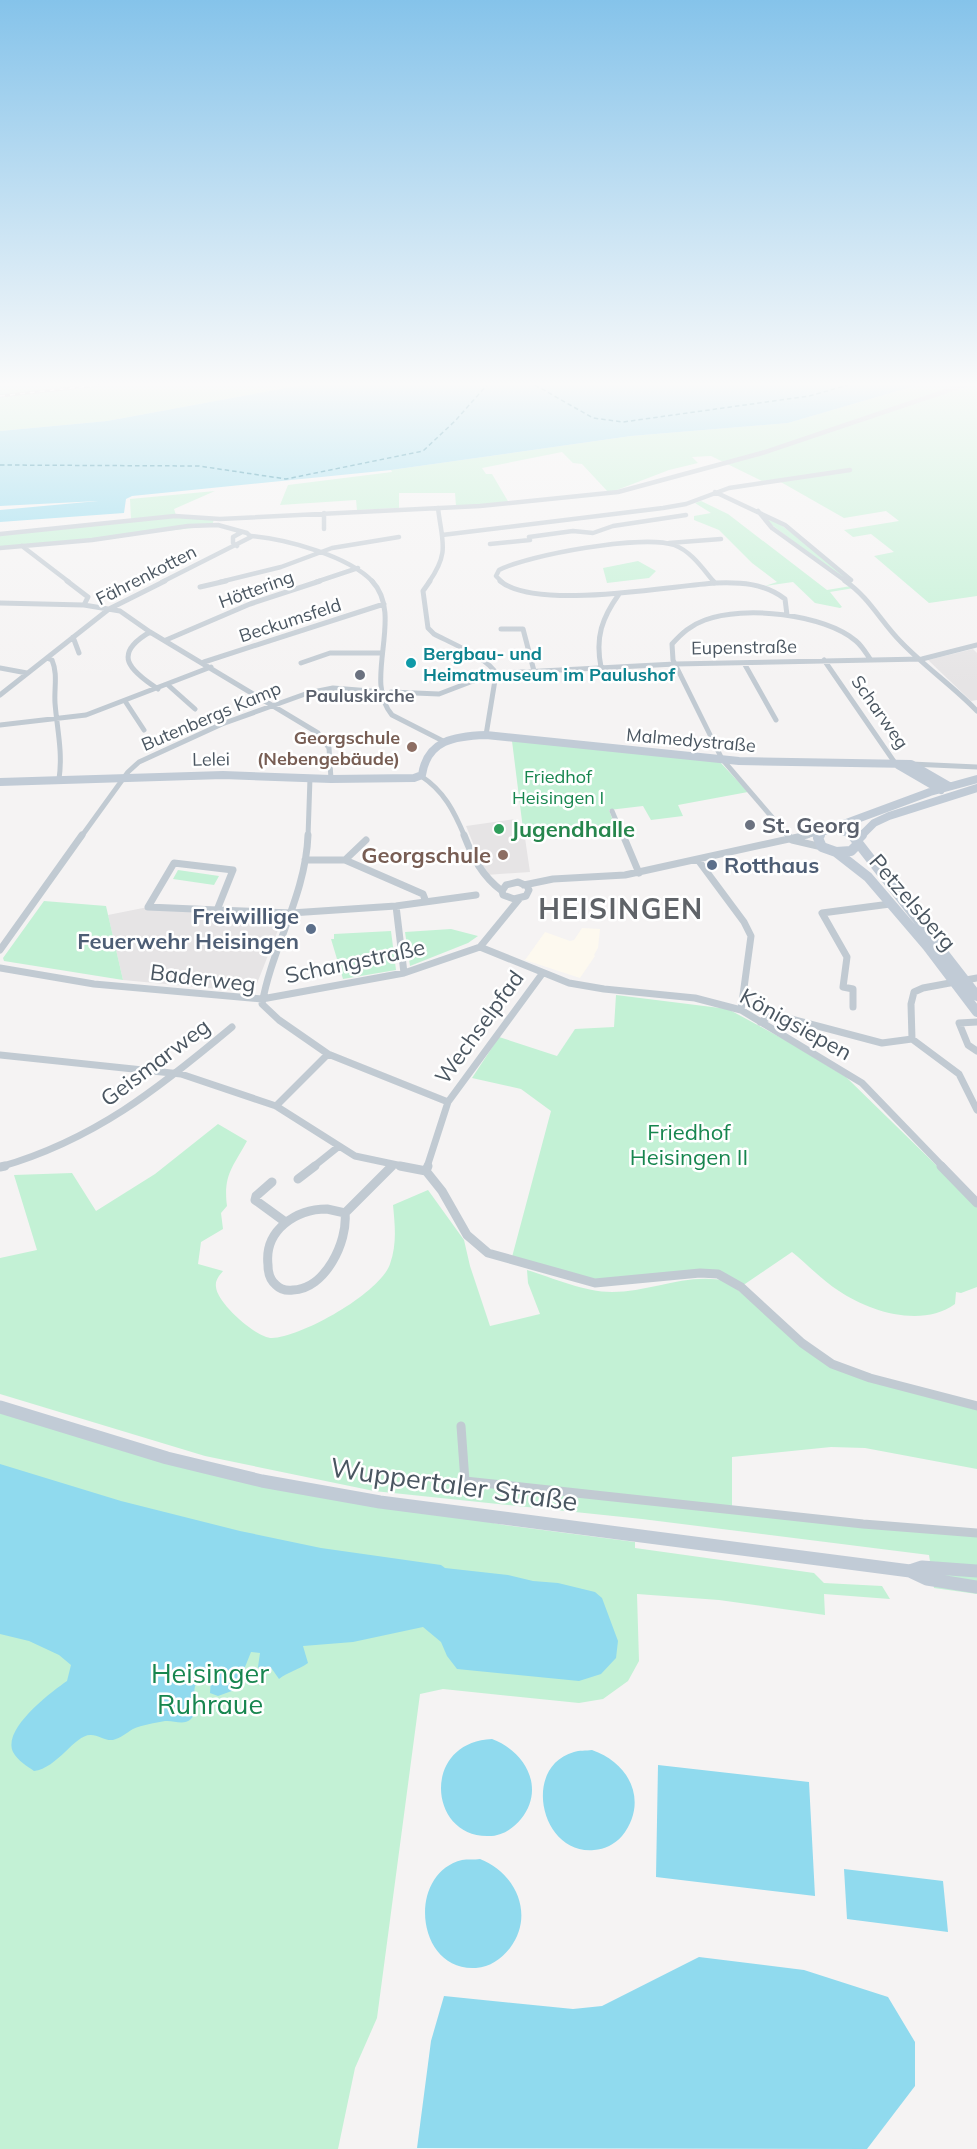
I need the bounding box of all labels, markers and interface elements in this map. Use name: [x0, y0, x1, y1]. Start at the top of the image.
street label: Fährenkotten: [92, 540, 200, 610]
street label: Höttering: [215, 565, 297, 613]
street label: Beckumsfeld: [236, 593, 344, 647]
street label: Eupenstraße: [691, 635, 797, 659]
place label: Bergbau- und Heimatmuseum im Paulushof: [423, 642, 675, 686]
marker: Bergbau- und Heimatmuseum im Paulushof: [404, 656, 418, 670]
marker: Pauluskirche: [353, 668, 367, 682]
street label: Scharweg: [846, 671, 914, 753]
street label: Butenbergs Kamp: [138, 676, 284, 756]
place label: Pauluskirche: [305, 684, 415, 707]
street label: Malmedystraße: [625, 723, 757, 757]
place label: Georgschule (Nebengebäude): [257, 726, 400, 770]
marker: Georgschule (Nebengebäude): [405, 740, 419, 754]
street label: Lelei: [192, 747, 230, 771]
park label: Friedhof Heisingen I: [512, 765, 604, 809]
place label: St. Georg: [762, 811, 860, 839]
place label: Jugendhalle: [511, 815, 635, 843]
marker: St. Georg: [743, 818, 757, 832]
marker: Jugendhalle: [492, 822, 506, 836]
place label: Georgschule: [361, 841, 491, 869]
marker: Georgschule: [496, 848, 510, 862]
street label: Petzelsberg: [863, 848, 963, 956]
place label: Rotthaus: [724, 851, 819, 879]
marker: Rotthaus: [705, 858, 719, 872]
district label: HEISINGEN: [538, 891, 704, 926]
place label: Freiwillige Feuerwehr Heisingen: [77, 902, 299, 955]
marker: Freiwillige Feuerwehr Heisingen: [304, 922, 318, 936]
street label: Schangstraße: [282, 933, 428, 989]
street label: Baderweg: [149, 958, 257, 998]
street label: Wechselpfad: [428, 965, 530, 1089]
street label: Königsiepen: [735, 982, 857, 1066]
street label: Geismarweg: [95, 1012, 215, 1112]
park label: Friedhof Heisingen II: [630, 1118, 748, 1171]
street label: Wuppertaler Straße: [328, 1450, 580, 1518]
park label: Heisinger Ruhraue: [151, 1656, 269, 1721]

